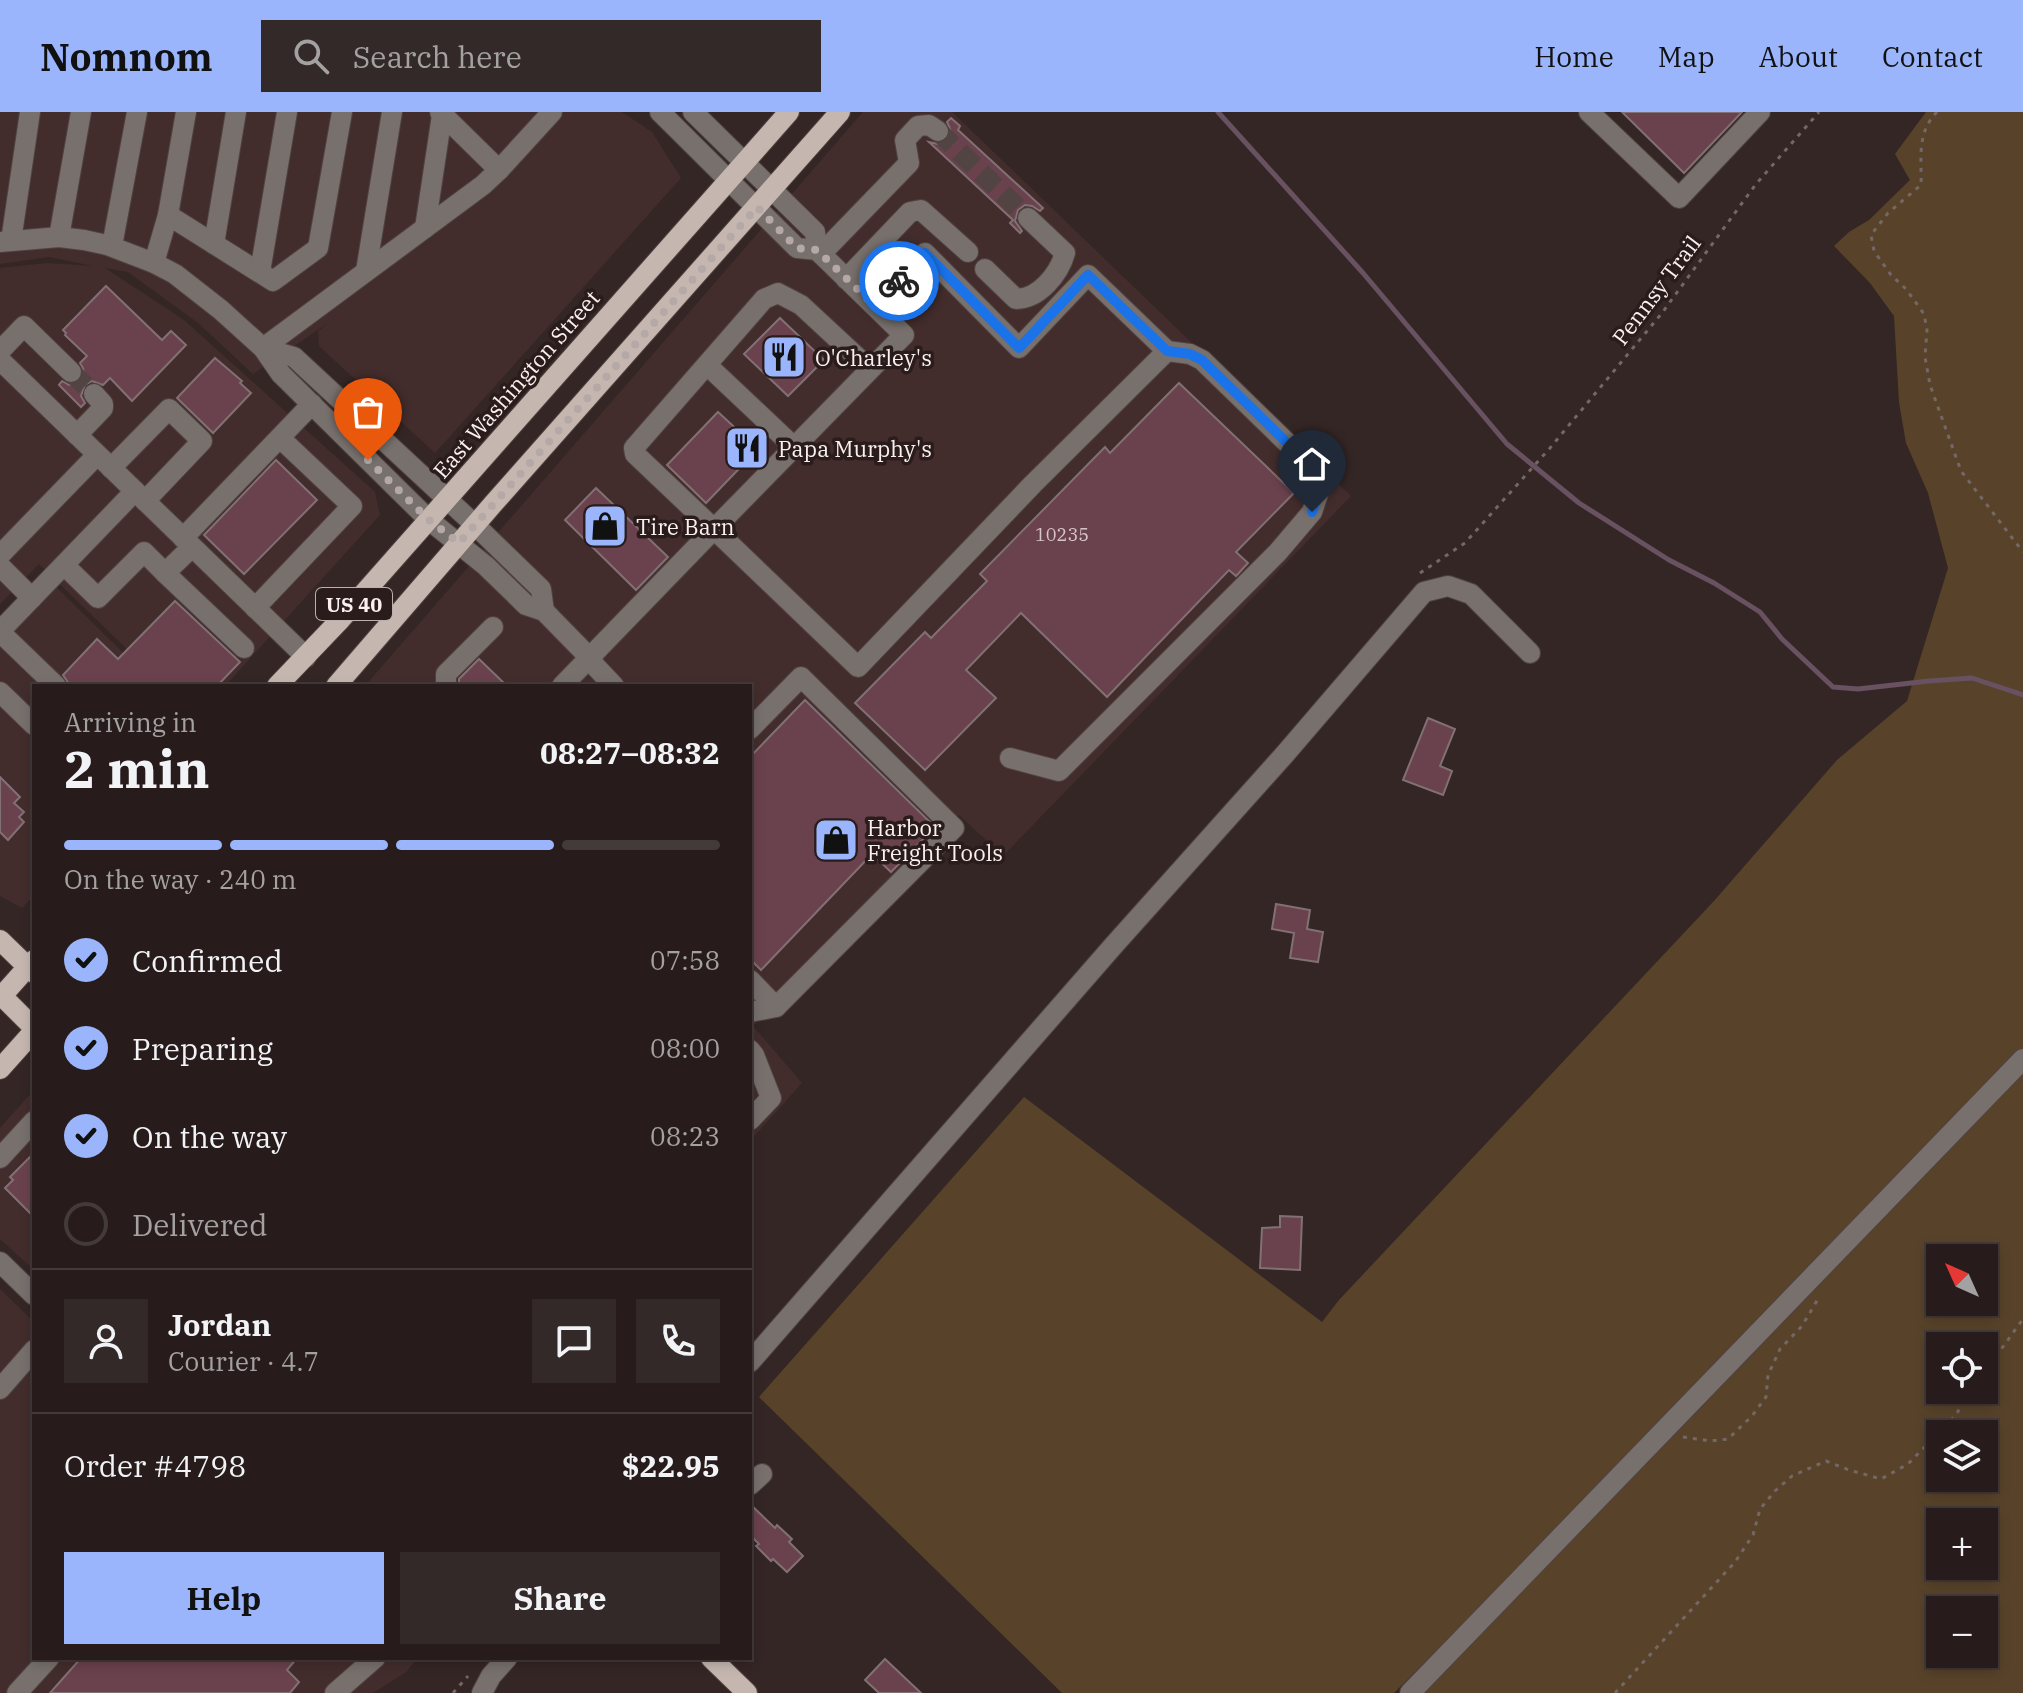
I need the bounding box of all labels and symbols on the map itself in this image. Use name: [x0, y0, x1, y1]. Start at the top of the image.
street label: Pennsy Trail: [1605, 229, 1707, 351]
courier: [859, 241, 939, 321]
street label: East Washington Street: [426, 284, 606, 484]
restaurant icon: O'Charley's: [760, 333, 808, 381]
place label: O'Charley's: [815, 343, 932, 372]
pin: [334, 378, 402, 460]
restaurant icon: Papa Murphy's: [723, 424, 771, 472]
pin: [1278, 430, 1346, 512]
place label: Papa Murphy's: [778, 434, 932, 463]
shop icon: Tire Barn: [581, 502, 629, 550]
place label: Tire Barn: [636, 512, 734, 541]
house number: 10235: [1035, 523, 1089, 546]
road number: US 40: [316, 588, 392, 620]
place label: Harbor Freight Tools: [867, 813, 1003, 867]
shop icon: Harbor Freight Tools: [812, 816, 860, 864]
north arrow: [1926, 1244, 1998, 1316]

